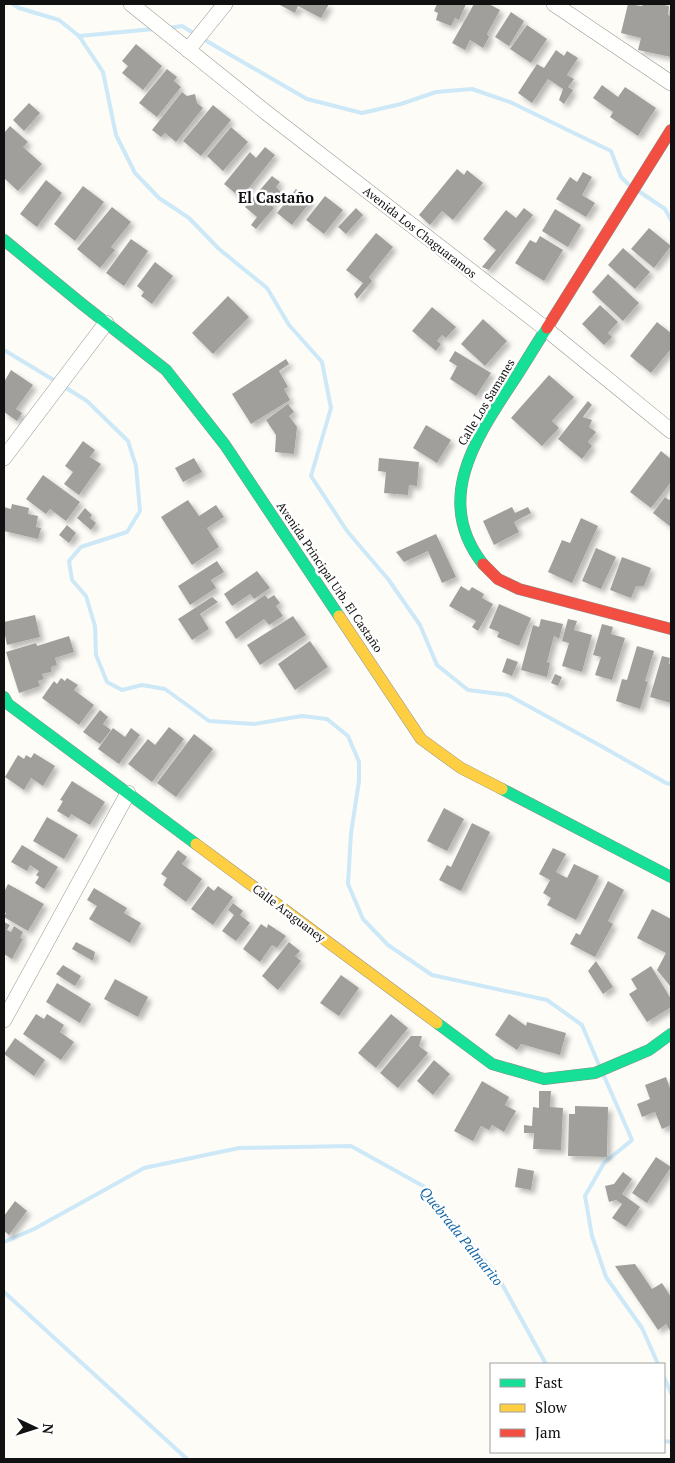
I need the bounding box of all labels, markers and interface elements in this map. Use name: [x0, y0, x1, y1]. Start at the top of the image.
street label: Avenida Los Chaguaramos: [360, 183, 480, 281]
district label: El Castaño: [238, 187, 314, 207]
street label: Calle Los Samanes: [454, 356, 518, 448]
street label: Avenida Principal Urb. El Castaño: [274, 499, 386, 655]
street label: Calle Araguaney: [250, 881, 329, 946]
water label: Quebrada Palmarito: [416, 1182, 508, 1290]
legend: [490, 1363, 665, 1453]
text: Fast: [535, 1372, 563, 1392]
text: Slow: [535, 1397, 568, 1417]
north arrow: [10, 1403, 60, 1453]
text: Jam: [535, 1422, 561, 1442]
text: N: [39, 1423, 58, 1435]

